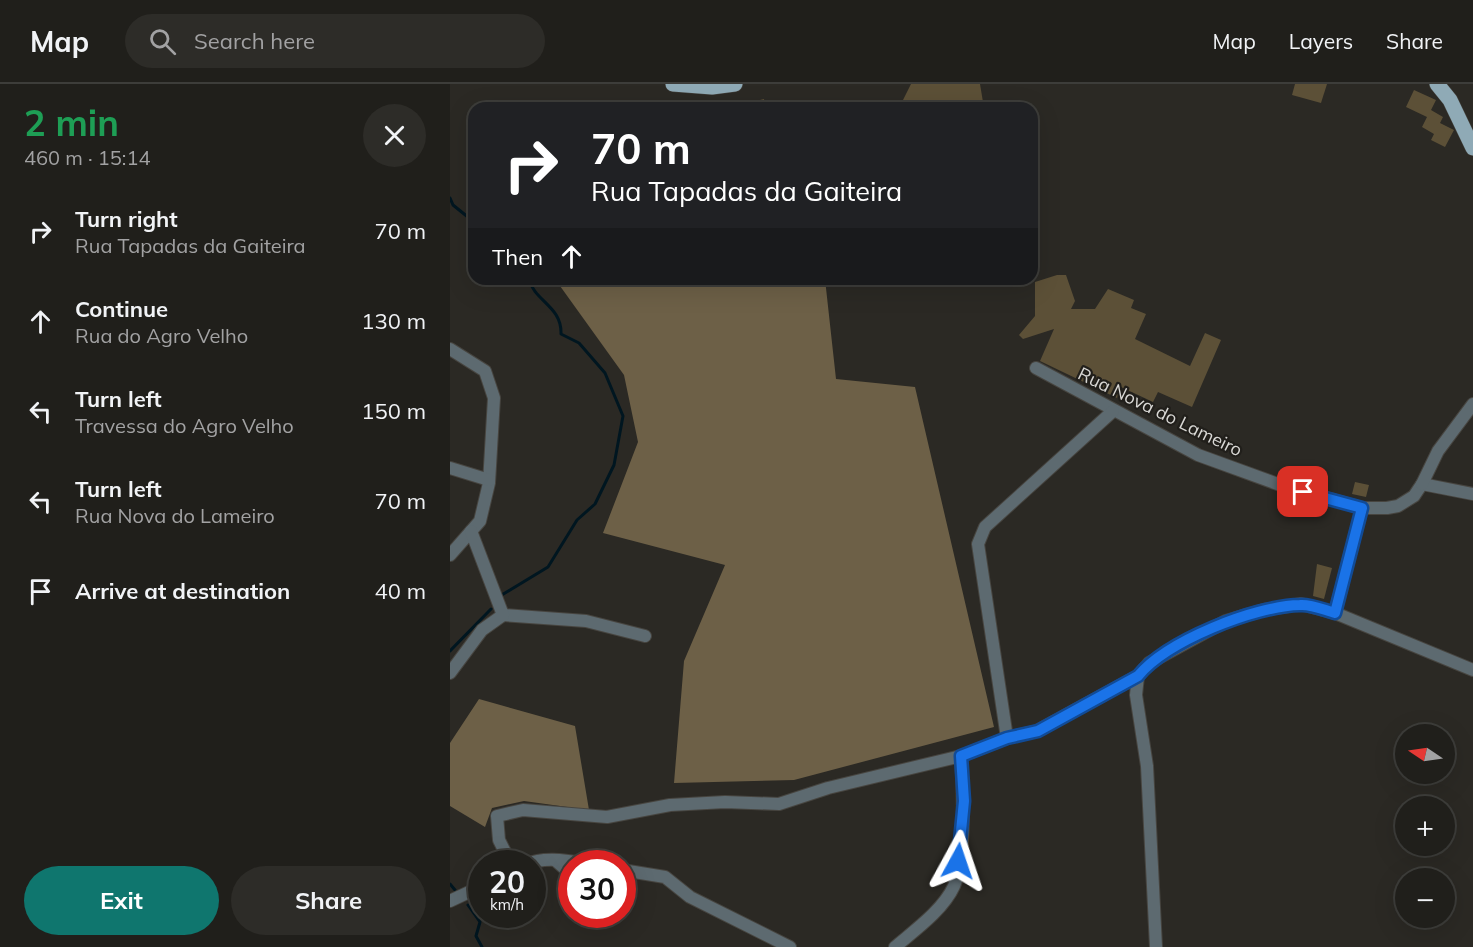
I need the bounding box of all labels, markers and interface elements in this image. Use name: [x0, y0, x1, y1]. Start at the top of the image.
search box: [125, 14, 545, 68]
text: Map: [30, 24, 89, 59]
icon: search: [146, 25, 179, 58]
text: Search here: [194, 27, 315, 55]
text: Map: [1213, 28, 1256, 54]
text: Layers: [1289, 28, 1353, 54]
text: Share: [1386, 28, 1443, 54]
text: 2 min: [24, 100, 119, 145]
button: close: [363, 104, 426, 167]
text: 70 m: [591, 122, 691, 175]
icon: right: [492, 126, 570, 204]
text: 460 m · 15:14: [24, 145, 150, 170]
text: Rua Tapadas da Gaiteira: [591, 174, 902, 208]
text: Turn right: [75, 205, 178, 233]
icon: right: [24, 215, 57, 248]
text: 70 m: [375, 217, 426, 245]
text: Rua Tapadas da Gaiteira: [75, 233, 306, 258]
icon: ahead: [555, 240, 588, 273]
text: Then: [492, 243, 543, 271]
text: Continue: [75, 295, 168, 323]
icon: ahead: [24, 305, 57, 338]
text: 130 m: [361, 307, 426, 335]
text: Rua do Agro Velho: [75, 323, 248, 348]
street label: Rua Nova do Lameiro: [1074, 362, 1246, 461]
text: Turn left: [75, 385, 162, 413]
icon: left: [24, 395, 57, 428]
text: 150 m: [361, 397, 426, 425]
text: Travessa do Agro Velho: [75, 413, 294, 438]
pin: [1277, 466, 1328, 517]
text: Turn left: [75, 475, 162, 503]
icon: arrive: [1286, 475, 1319, 508]
icon: left: [24, 485, 57, 518]
text: 70 m: [375, 487, 426, 515]
text: Rua Nova do Lameiro: [75, 503, 275, 528]
icon: arrive: [24, 575, 57, 608]
text: Arrive at destination: [75, 577, 290, 605]
text: 40 m: [375, 577, 426, 605]
north arrow: [1395, 724, 1455, 784]
map controls: [1395, 724, 1455, 928]
button: +: [1395, 796, 1455, 856]
position arrow: [926, 829, 990, 893]
speed limit sign: 30: [558, 850, 636, 928]
text: 20: [489, 863, 525, 901]
button: Exit: [24, 866, 219, 935]
button: Share: [231, 866, 426, 935]
button: −: [1395, 868, 1455, 928]
text: km/h: [490, 895, 524, 914]

